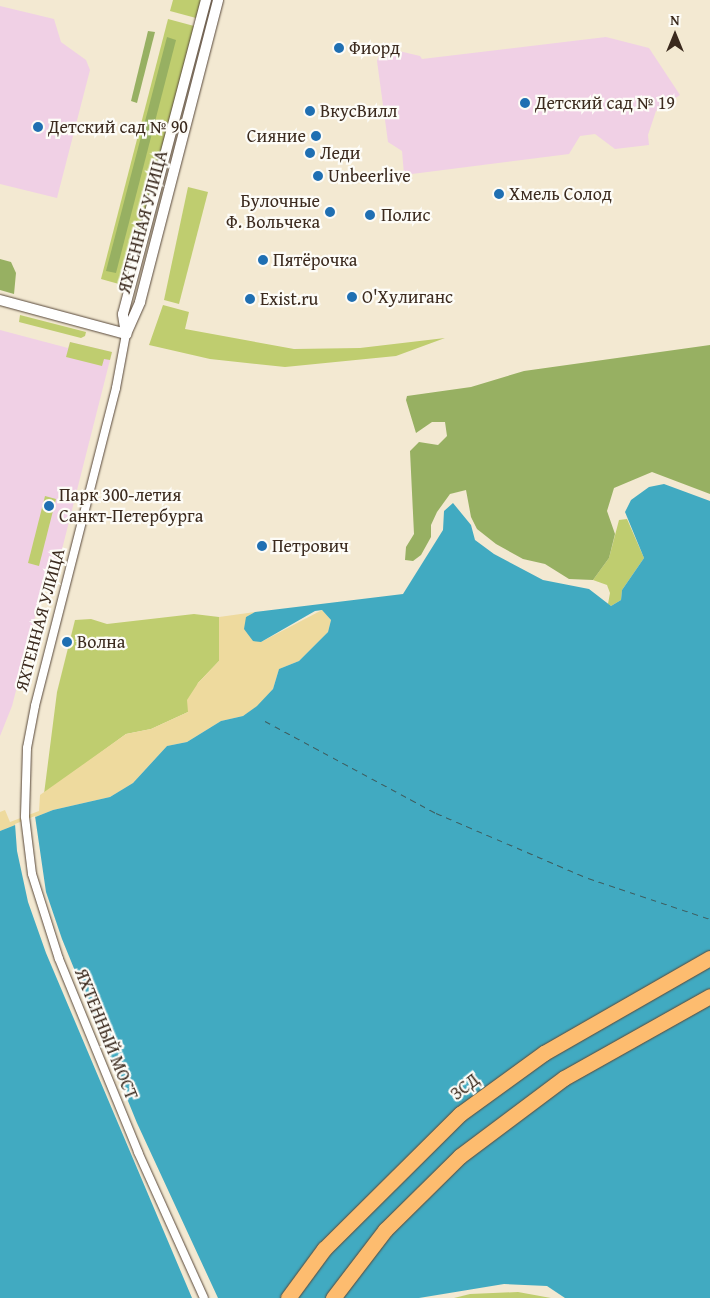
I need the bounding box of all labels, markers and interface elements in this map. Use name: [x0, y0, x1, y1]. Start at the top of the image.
north arrow: [650, 10, 700, 60]
text: N: [670, 10, 680, 30]
place label: Фиорд: [349, 37, 400, 59]
marker: Фиорд: [333, 42, 345, 54]
place label: Детский сад № 19: [535, 92, 675, 114]
marker: Детский сад № 19: [519, 97, 531, 109]
place label: ВкусВилл: [320, 100, 397, 122]
marker: ВкусВилл: [304, 105, 316, 117]
place label: Детский сад № 90: [48, 116, 188, 138]
marker: Детский сад № 90: [32, 121, 44, 133]
place label: Сияние: [247, 125, 306, 147]
marker: Сияние: [310, 130, 322, 142]
place label: Леди: [320, 142, 360, 164]
marker: Леди: [304, 147, 316, 159]
street label: ЯХТЕННАЯ УЛИЦА: [114, 148, 172, 296]
place label: Unbeerlive: [328, 165, 411, 187]
marker: Unbeerlive: [312, 170, 324, 182]
place label: Хмель Солод: [509, 183, 612, 205]
marker: Хмель Солод: [493, 188, 505, 200]
place label: Булочные Ф. Вольчека: [226, 191, 320, 233]
place label: Полис: [381, 204, 430, 226]
marker: Булочные Ф. Вольчека: [324, 206, 336, 218]
marker: Полис: [363, 208, 377, 222]
place label: Пятёрочка: [273, 249, 357, 271]
marker: Пятёрочка: [257, 254, 269, 266]
place label: О'Хулиганс: [362, 286, 453, 308]
place label: Exist.ru: [260, 288, 318, 310]
marker: О'Хулиганс: [346, 291, 358, 303]
marker: Exist.ru: [244, 293, 256, 305]
place label: Парк 300-летия Санкт-Петербурга: [59, 485, 203, 528]
marker: Парк 300-летия Санкт-Петербурга: [43, 500, 55, 512]
place label: Петрович: [272, 535, 349, 557]
marker: Петрович: [256, 540, 268, 552]
street label: ЯХТЕННАЯ УЛИЦА: [11, 546, 69, 694]
place label: Волна: [77, 631, 125, 653]
marker: Волна: [61, 636, 73, 648]
street label: ЯХТЕННЫЙ МОСТ: [70, 965, 142, 1103]
street label: ЗСД: [446, 1069, 484, 1105]

